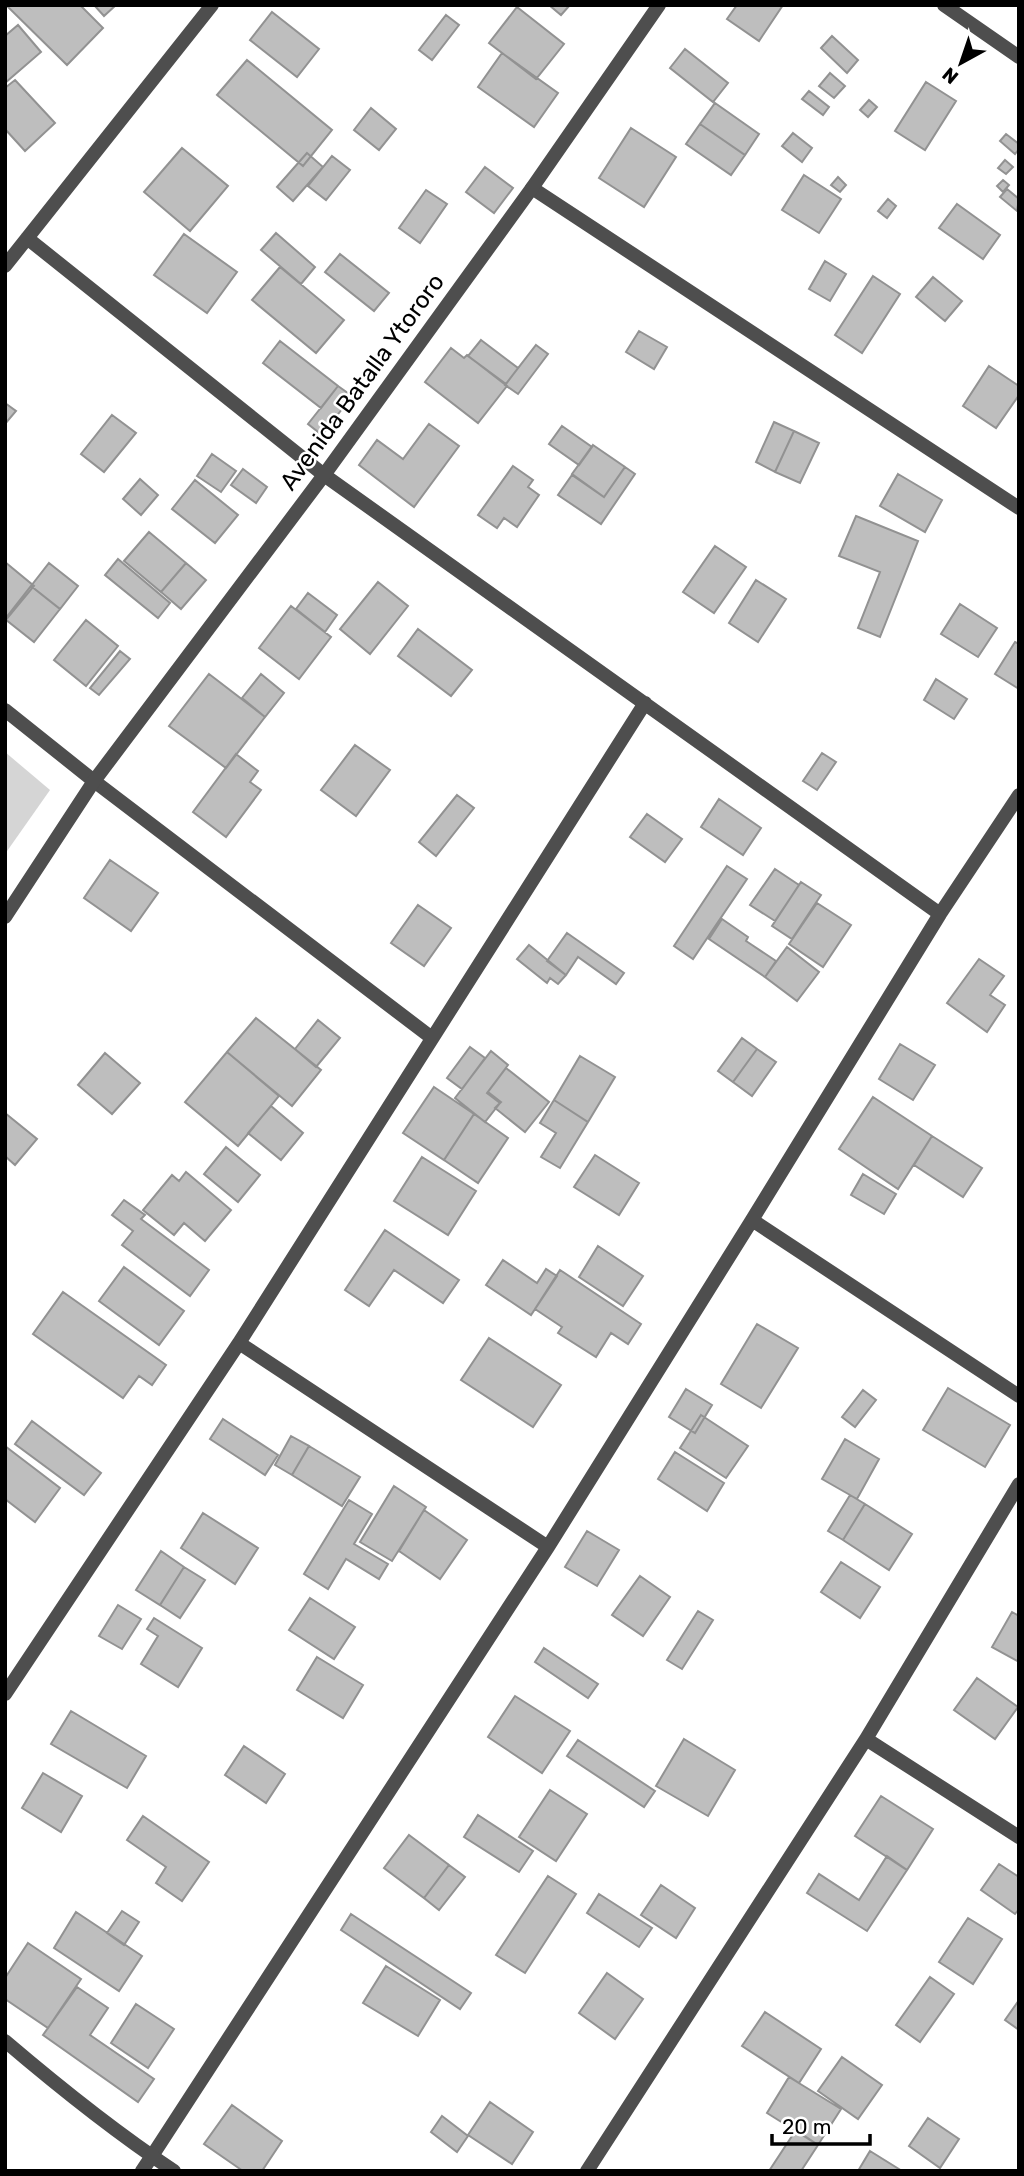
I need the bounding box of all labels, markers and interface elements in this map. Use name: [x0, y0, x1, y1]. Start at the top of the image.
north arrow: [926, 28, 996, 98]
text: N: [938, 62, 963, 89]
street label: Avenida Batalla Ytororo: [274, 268, 450, 496]
scale bar: [772, 2102, 870, 2146]
text: 20 m: [782, 2114, 831, 2139]

